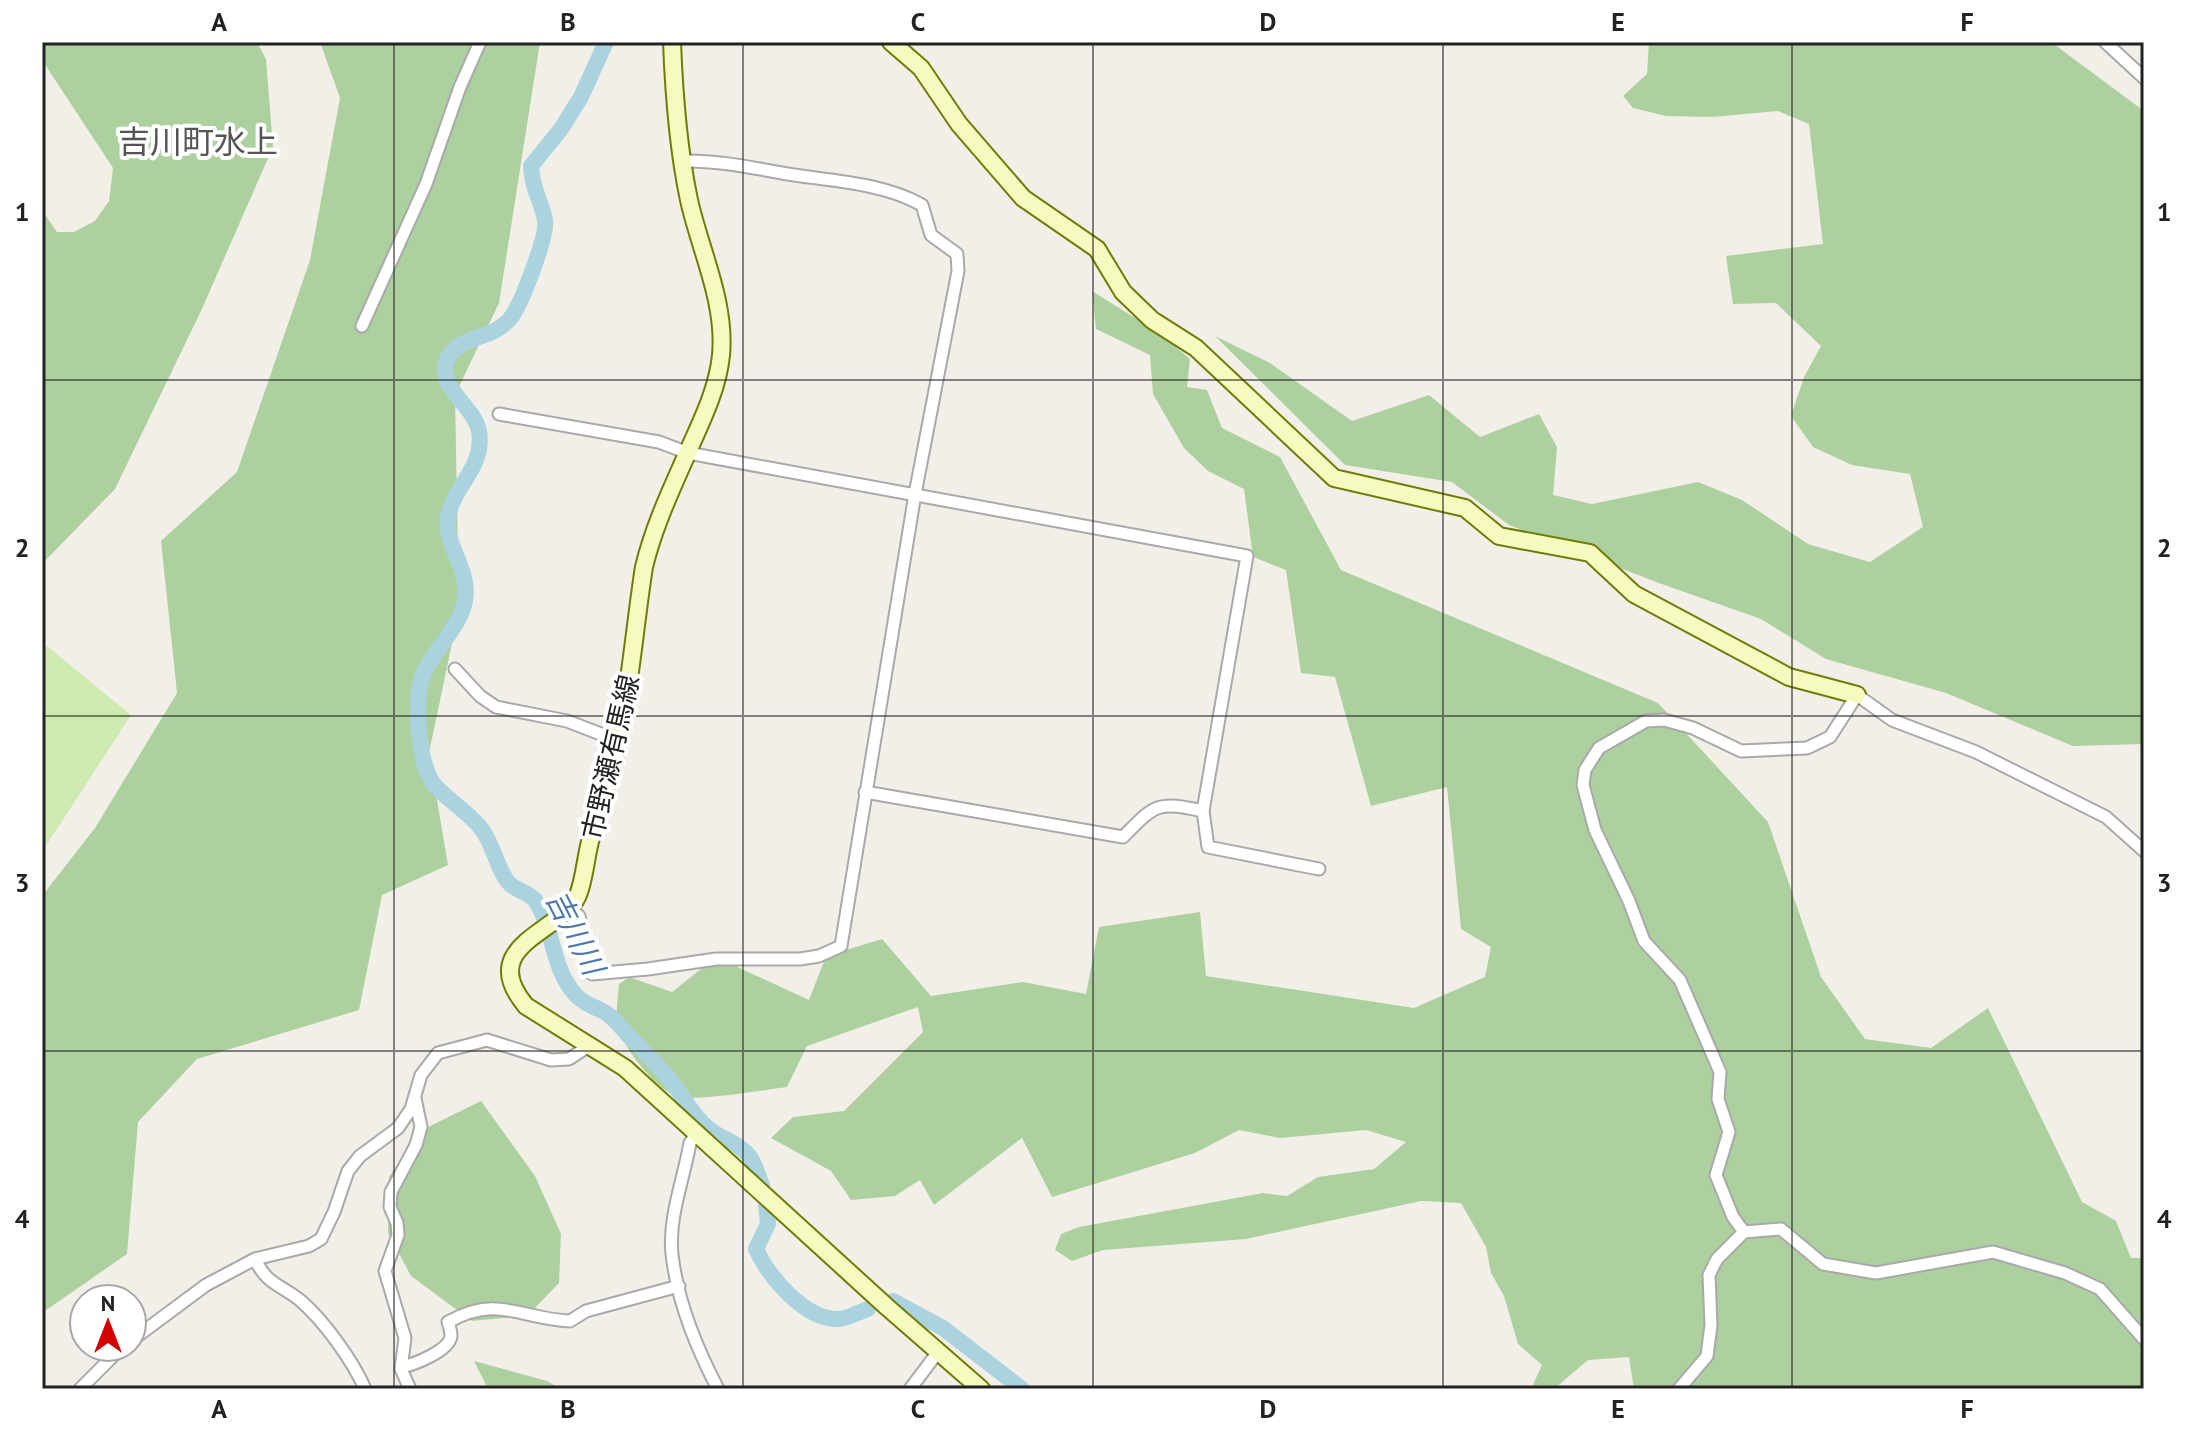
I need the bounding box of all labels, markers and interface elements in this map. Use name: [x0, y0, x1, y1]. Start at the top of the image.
text: A: [211, 5, 227, 38]
text: B: [560, 5, 576, 38]
text: C: [911, 5, 925, 38]
text: D: [1260, 5, 1276, 38]
text: E: [1611, 5, 1625, 38]
text: F: [1960, 5, 1974, 38]
district label: 吉川町水上: [118, 120, 278, 162]
text: 1: [15, 195, 29, 228]
text: 1: [2157, 195, 2171, 228]
text: 2: [15, 531, 29, 564]
text: 2: [2157, 531, 2171, 564]
street label: 市野瀬有馬線: [573, 671, 647, 843]
text: 3: [15, 866, 29, 899]
text: 3: [2157, 866, 2171, 899]
water label: 吉川川: [538, 883, 615, 984]
text: 4: [15, 1202, 30, 1235]
text: 4: [2157, 1202, 2172, 1235]
north arrow: [68, 1283, 148, 1363]
text: N: [101, 1289, 115, 1317]
text: A: [211, 1392, 227, 1425]
text: B: [560, 1392, 576, 1425]
text: C: [911, 1392, 925, 1425]
text: D: [1260, 1392, 1276, 1425]
text: E: [1611, 1392, 1625, 1425]
text: F: [1960, 1392, 1974, 1425]

